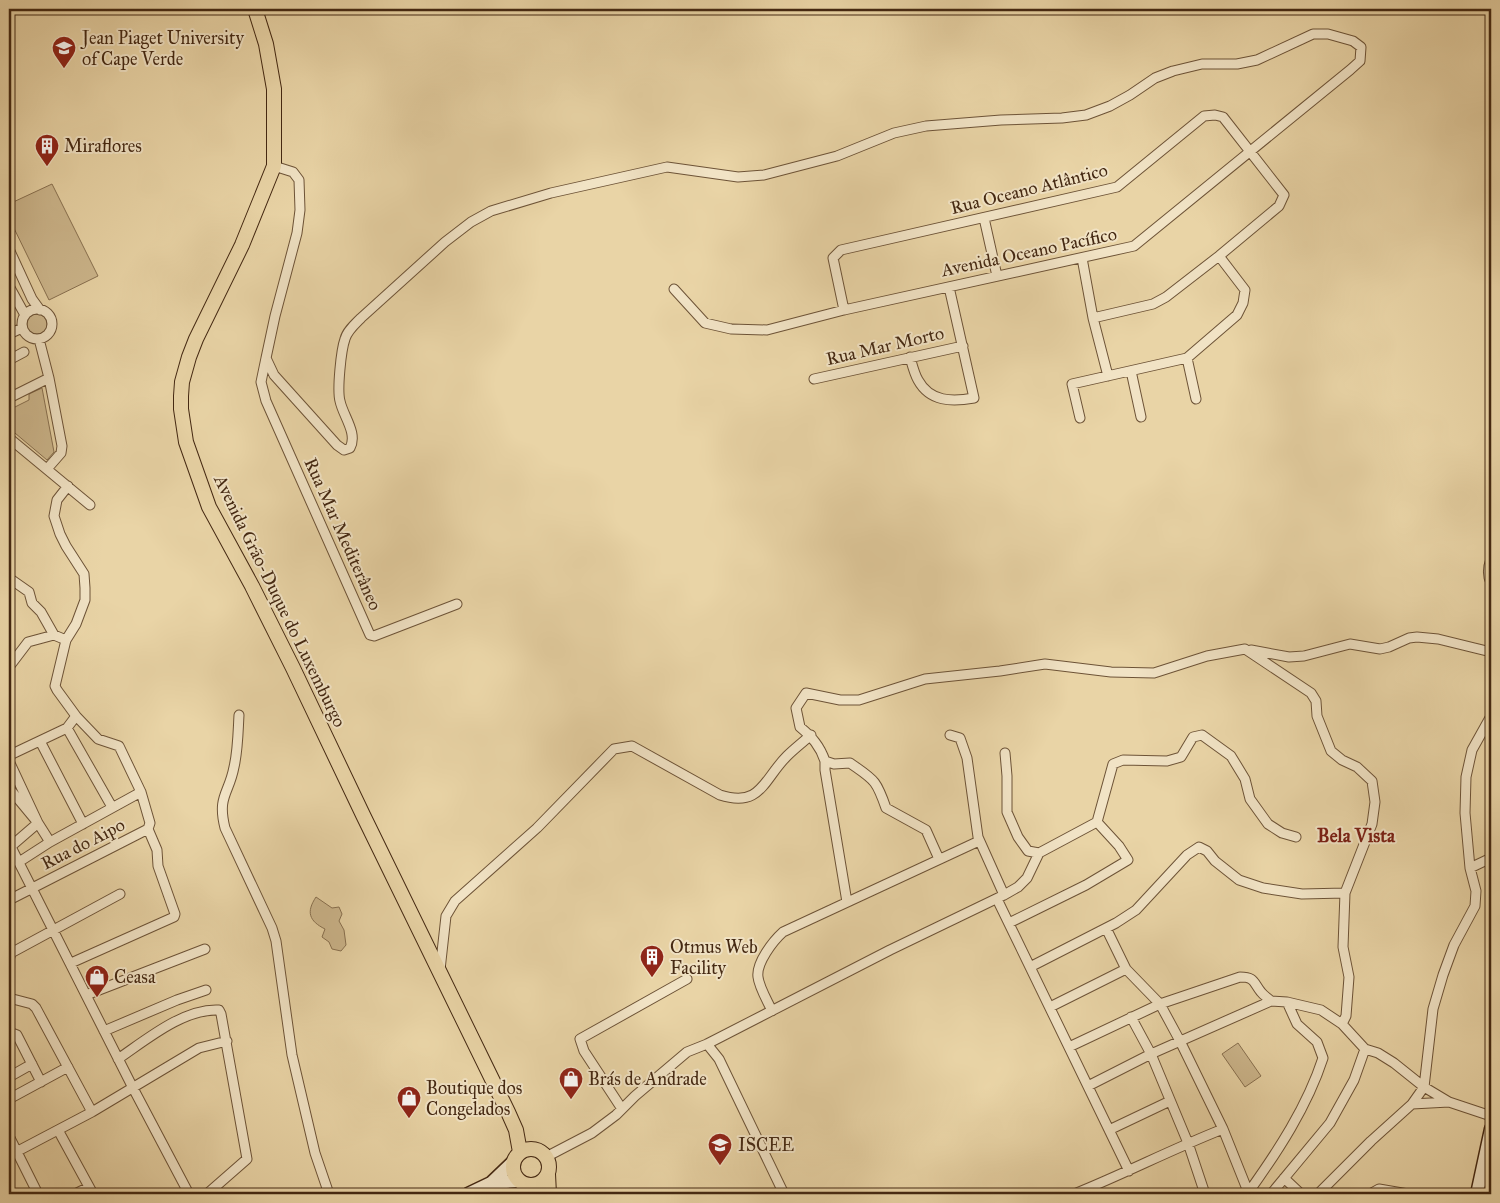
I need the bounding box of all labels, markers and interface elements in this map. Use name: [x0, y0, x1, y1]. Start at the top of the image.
place label: Jean Piaget University of Cape Verde: [80, 27, 244, 70]
school or university icon: Jean Piaget University of Cape Verde: [51, 35, 77, 69]
building icon: Miraflores: [34, 133, 60, 167]
place label: Miraflores: [64, 135, 142, 157]
street label: Rua Oceano Atlântico: [948, 159, 1110, 219]
street label: Avenida Oceano Pacífico: [938, 223, 1119, 282]
street label: Rua Mar Morto: [824, 322, 946, 370]
street label: Rua Mar Mediterâneo: [299, 454, 387, 614]
street label: Avenida Grão-Duque do Luxemburgo: [208, 470, 351, 731]
street label: Rua do Aipo: [37, 814, 129, 874]
district label: Bela Vista: [1317, 824, 1396, 847]
place label: Otmus Web Facility: [670, 936, 758, 979]
building icon: Otmus Web Facility: [639, 944, 665, 978]
shop icon: Ceasa: [84, 964, 110, 998]
place label: Ceasa: [114, 966, 156, 988]
shop icon: Brás de Andrade: [558, 1066, 584, 1100]
place label: Brás de Andrade: [588, 1068, 707, 1090]
place label: Boutique dos Congelados: [426, 1077, 522, 1121]
shop icon: Boutique dos Congelados: [396, 1085, 422, 1119]
school or university icon: ISCEE: [707, 1132, 733, 1166]
place label: ISCEE: [738, 1134, 794, 1156]

